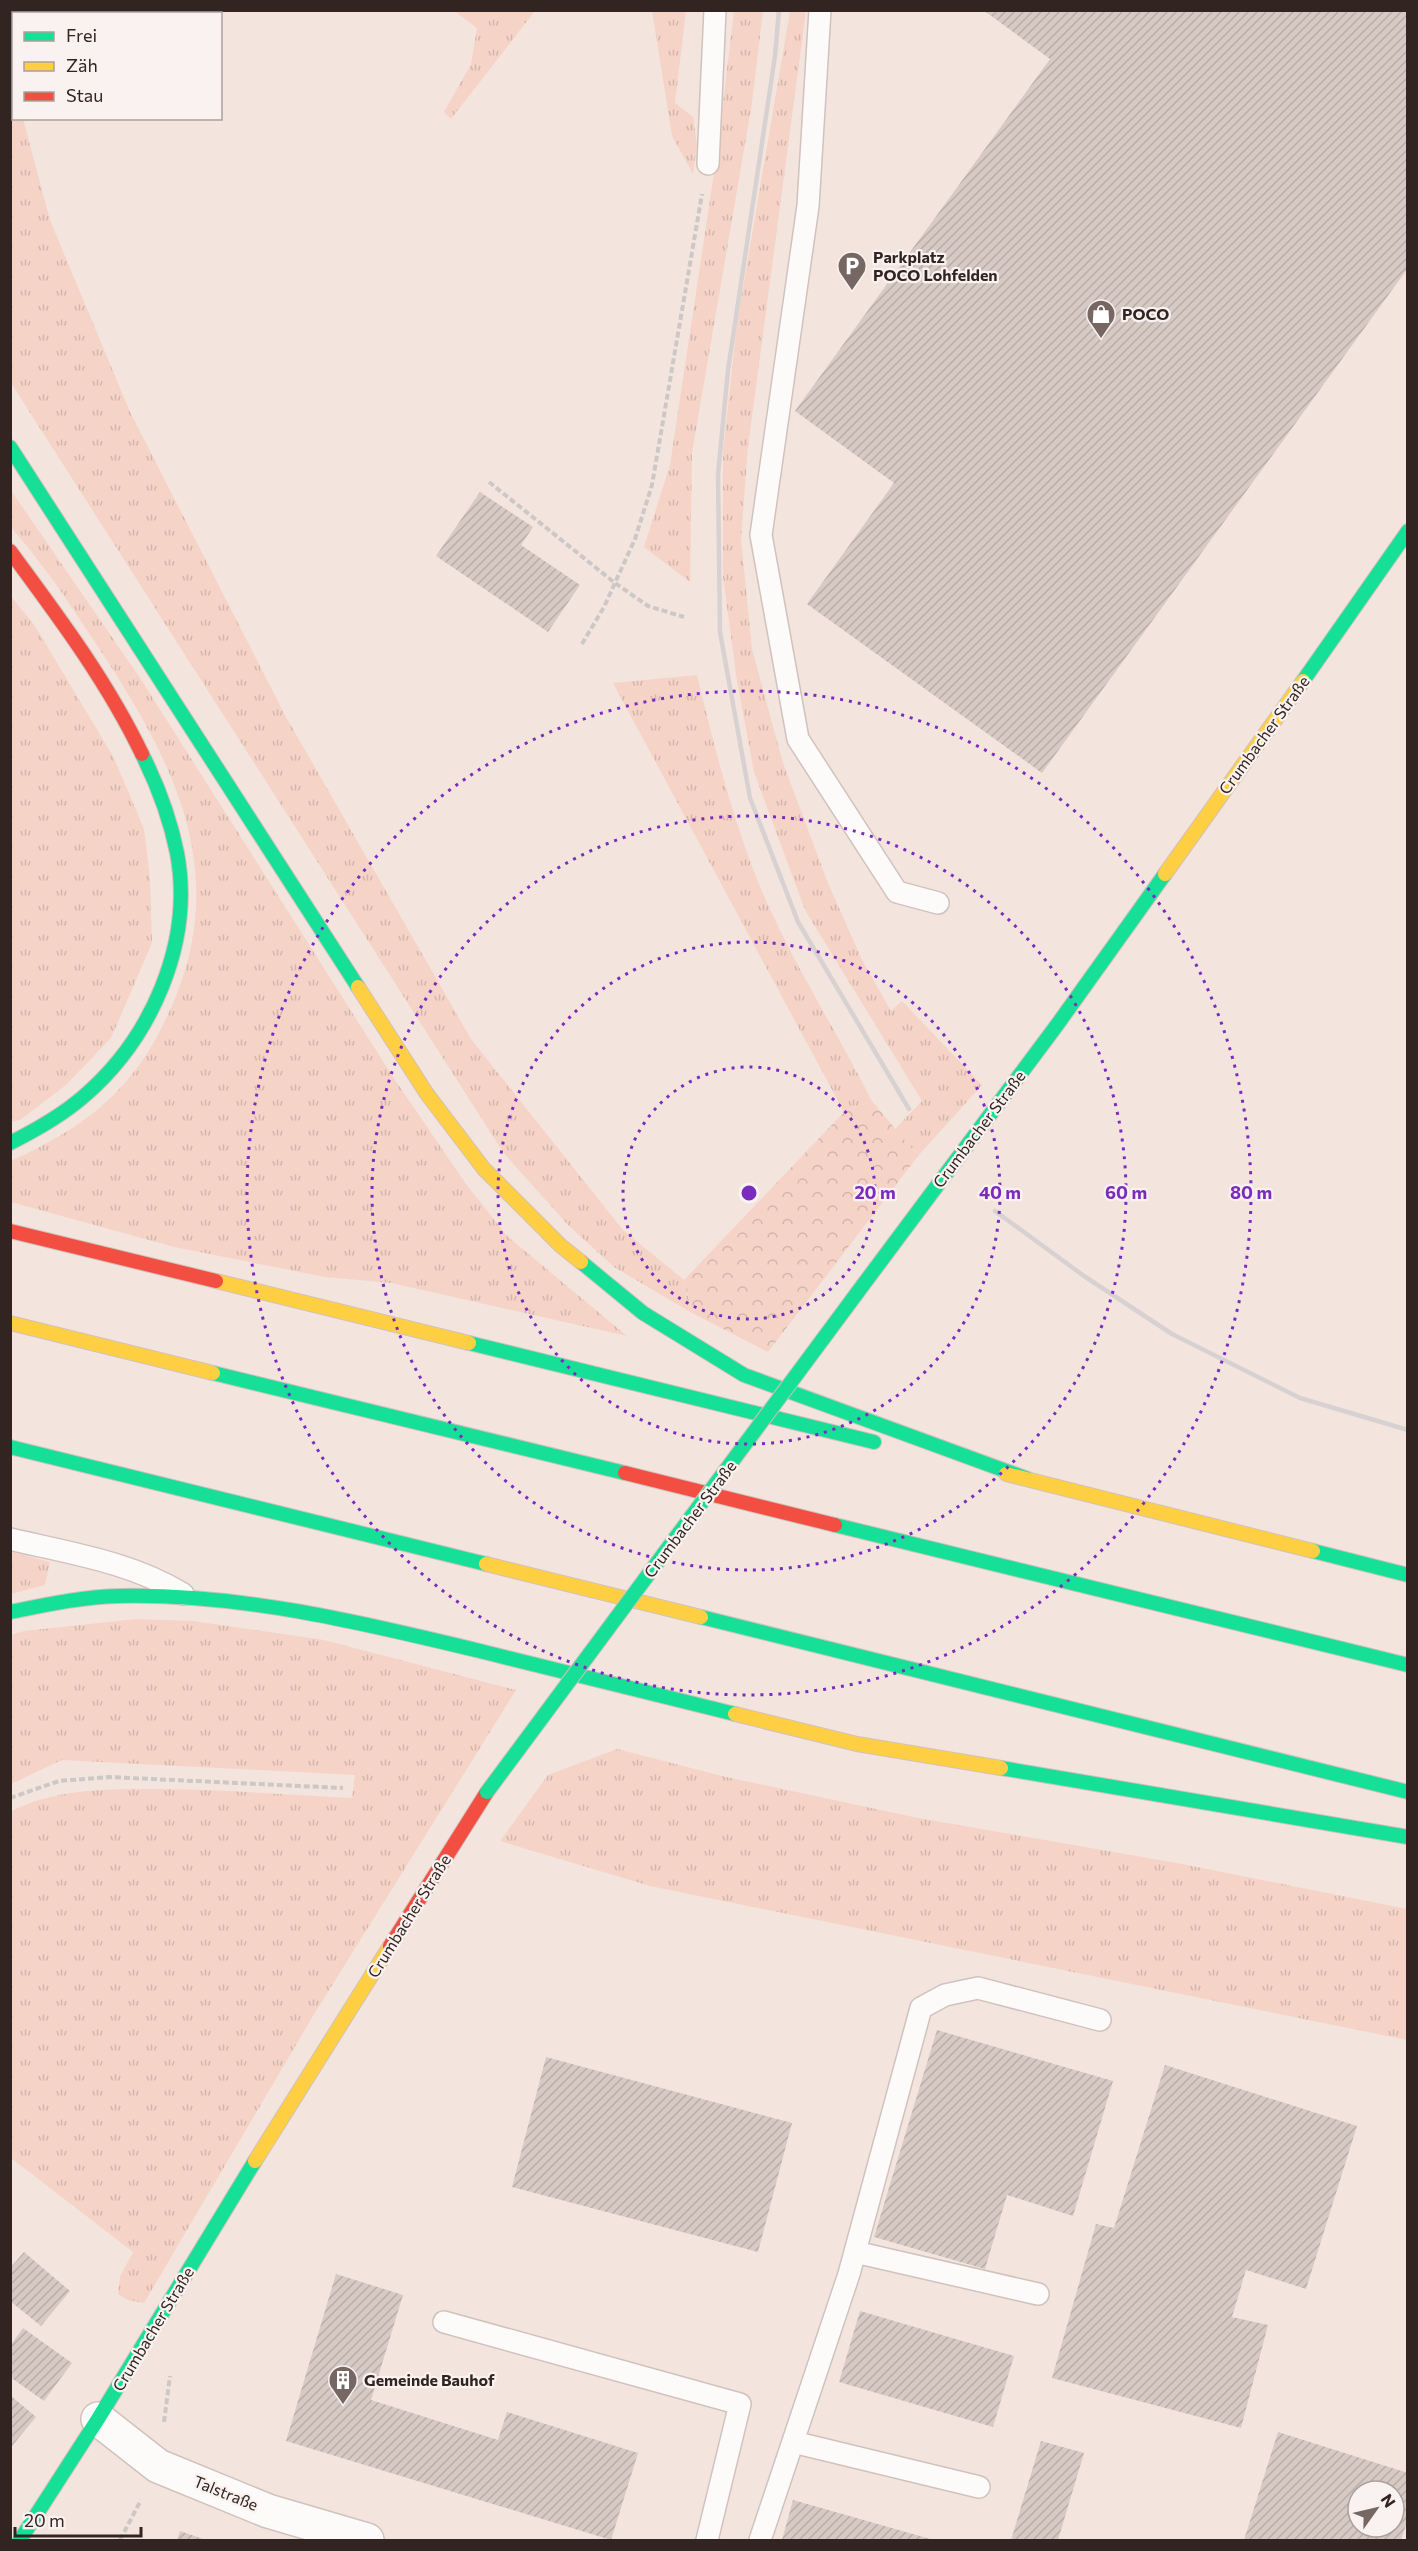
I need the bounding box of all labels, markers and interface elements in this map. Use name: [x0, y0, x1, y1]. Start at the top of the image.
legend: [12, 12, 222, 120]
text: Frei: [66, 24, 97, 46]
text: Zäh: [66, 54, 98, 76]
text: Stau: [66, 84, 103, 106]
place label: Parkplatz POCO Lohfelden: [873, 247, 998, 284]
parking icon: Parkplatz POCO Lohfelden: [836, 250, 868, 292]
shop icon: POCO: [1085, 298, 1117, 340]
place label: POCO: [1122, 304, 1169, 323]
street label: Crumbacher Straße: [1214, 672, 1313, 798]
street label: Crumbacher Straße: [928, 1066, 1029, 1191]
text: 20 m: [854, 1181, 896, 1203]
text: 40 m: [979, 1181, 1021, 1203]
text: 60 m: [1105, 1181, 1147, 1203]
text: 80 m: [1230, 1181, 1272, 1203]
centre of rings: [739, 1183, 759, 1203]
street label: Crumbacher Straße: [639, 1456, 740, 1581]
street label: Crumbacher Straße: [363, 1851, 454, 1981]
street label: Crumbacher Straße: [108, 2263, 197, 2394]
building icon: Gemeinde Bauhof: [327, 2364, 359, 2406]
place label: Gemeinde Bauhof: [364, 2370, 495, 2389]
street label: Talstraße: [191, 2471, 261, 2514]
north arrow: [1346, 2479, 1406, 2539]
text: N: [1378, 2490, 1400, 2511]
scale bar: [15, 2500, 141, 2538]
text: 20 m: [24, 2509, 65, 2531]

